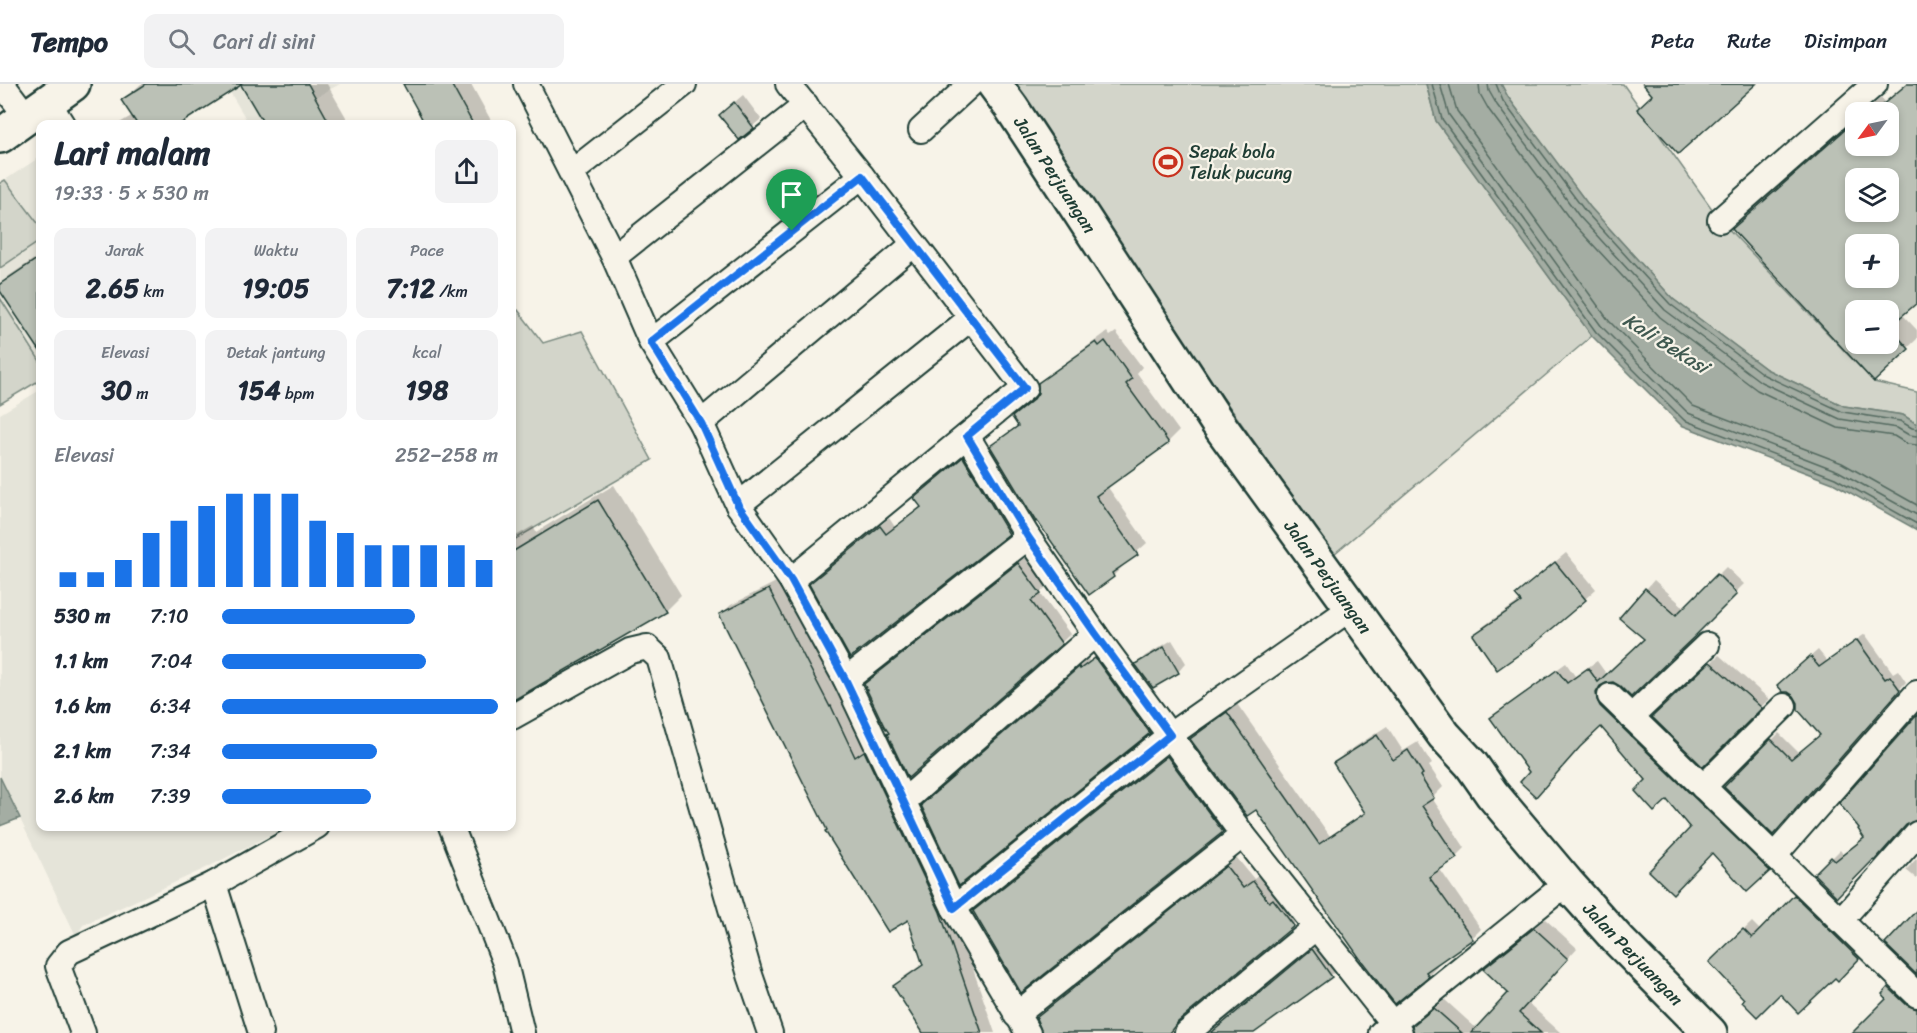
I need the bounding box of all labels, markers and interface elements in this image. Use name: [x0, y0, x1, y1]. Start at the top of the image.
search box: [144, 14, 564, 68]
text: Tempo: [30, 17, 108, 66]
text: Cari di sini: [213, 22, 315, 61]
text: Peta: [1651, 22, 1694, 60]
text: Rute: [1727, 22, 1771, 60]
text: Disimpan: [1804, 22, 1887, 60]
icon: search: [165, 25, 198, 58]
north arrow: [1845, 102, 1899, 156]
map controls: [1845, 102, 1899, 354]
street label: Jalan Perjuangan: [1004, 109, 1105, 240]
text: Lari malam: [54, 124, 210, 182]
place label: Sepak bola Teluk pucung: [1189, 136, 1292, 189]
button: share: [435, 140, 498, 203]
sports icon: Sepak bola Teluk pucung: [1152, 146, 1184, 178]
button: layers: [1845, 168, 1899, 222]
pin: [766, 169, 817, 231]
text: 19:33 · 5 × 530 m: [54, 176, 209, 211]
icon: arrive: [775, 178, 808, 211]
button: +: [1845, 234, 1899, 288]
text: Jarak: [106, 236, 144, 265]
text: Waktu: [254, 236, 298, 265]
text: Pace: [410, 236, 444, 265]
text: 2.65: [86, 265, 139, 311]
text: 19:05: [242, 265, 310, 311]
text: 7:12: [386, 265, 435, 311]
text: km: [139, 277, 164, 306]
text: /km: [435, 277, 468, 306]
button: −: [1845, 300, 1899, 354]
water label: Kali Bekasi: [1616, 303, 1719, 386]
text: Elevasi: [101, 338, 149, 367]
text: Detak jantung: [226, 338, 326, 367]
text: kcal: [412, 338, 442, 367]
text: 30: [101, 367, 132, 413]
text: 154: [238, 367, 281, 413]
text: 198: [406, 367, 448, 413]
text: m: [132, 379, 149, 408]
text: bpm: [281, 379, 314, 408]
text: Elevasi: [54, 438, 114, 473]
text: 252–258 m: [395, 438, 498, 473]
street label: Jalan Perjuangan: [1275, 512, 1381, 641]
text: 530 m: [54, 599, 110, 634]
text: 7:10: [150, 599, 189, 634]
text: 1.1 km: [54, 644, 108, 679]
text: 7:04: [150, 644, 193, 679]
text: 1.6 km: [54, 689, 111, 724]
text: 6:34: [150, 689, 191, 724]
text: 2.1 km: [54, 734, 111, 769]
text: 7:34: [150, 734, 191, 769]
text: 2.6 km: [54, 779, 114, 814]
text: 7:39: [150, 779, 191, 814]
street label: Jalan Perjuangan: [1574, 894, 1692, 1014]

